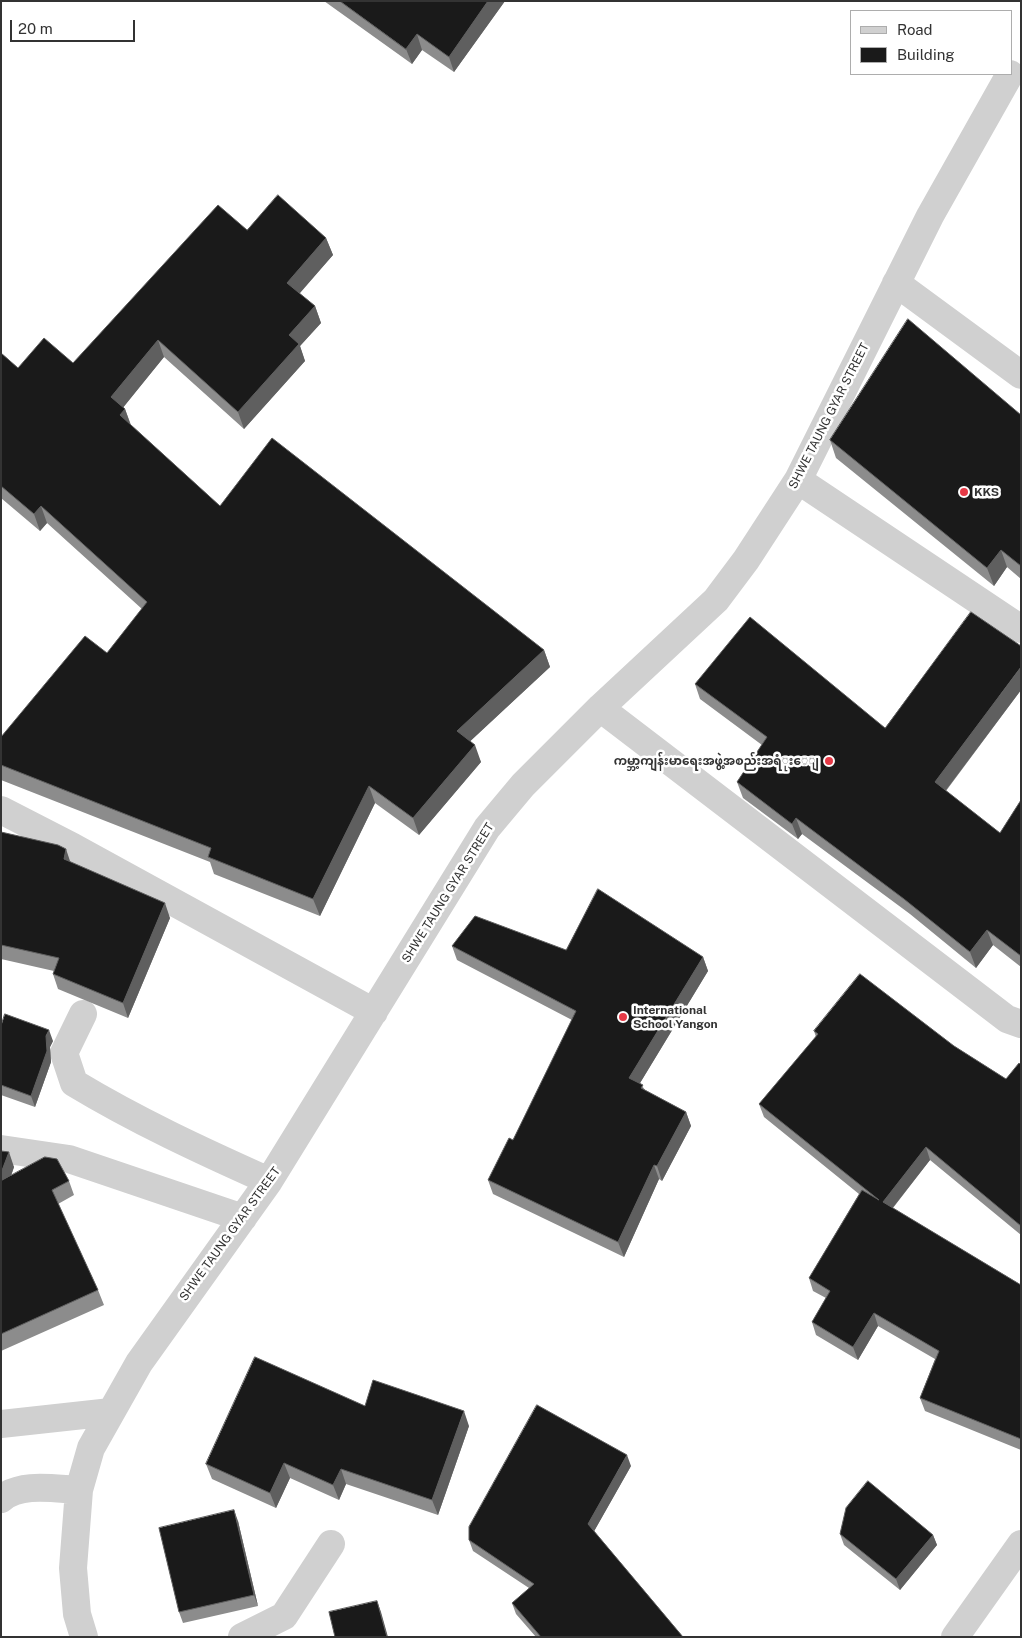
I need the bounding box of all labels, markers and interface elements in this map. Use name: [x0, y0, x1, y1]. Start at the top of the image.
scale bar: [12, 10, 138, 42]
legend: [850, 10, 1012, 75]
text: 20 m: [18, 20, 53, 37]
text: Road: [897, 21, 933, 38]
text: Building: [897, 46, 955, 63]
street label: SHWE TAUNG GYAR STREET: [786, 341, 872, 491]
place label: KKS: [974, 485, 999, 499]
marker: KKS: [958, 486, 970, 498]
place label: ကမ္ဘာ့ကျန်းမာရေးအဖွဲ့အစည်းအရံုးေျ: [614, 754, 819, 768]
marker: ကမ္ဘာ့ကျန်းမာရေးအဖွဲ့အစည်းအရံုးေျ: [823, 755, 835, 767]
street label: SHWE TAUNG GYAR STREET: [399, 821, 497, 965]
place label: International School Yangon: [633, 1003, 718, 1031]
marker: International School Yangon: [617, 1011, 629, 1023]
street label: SHWE TAUNG GYAR STREET: [177, 1164, 283, 1304]

